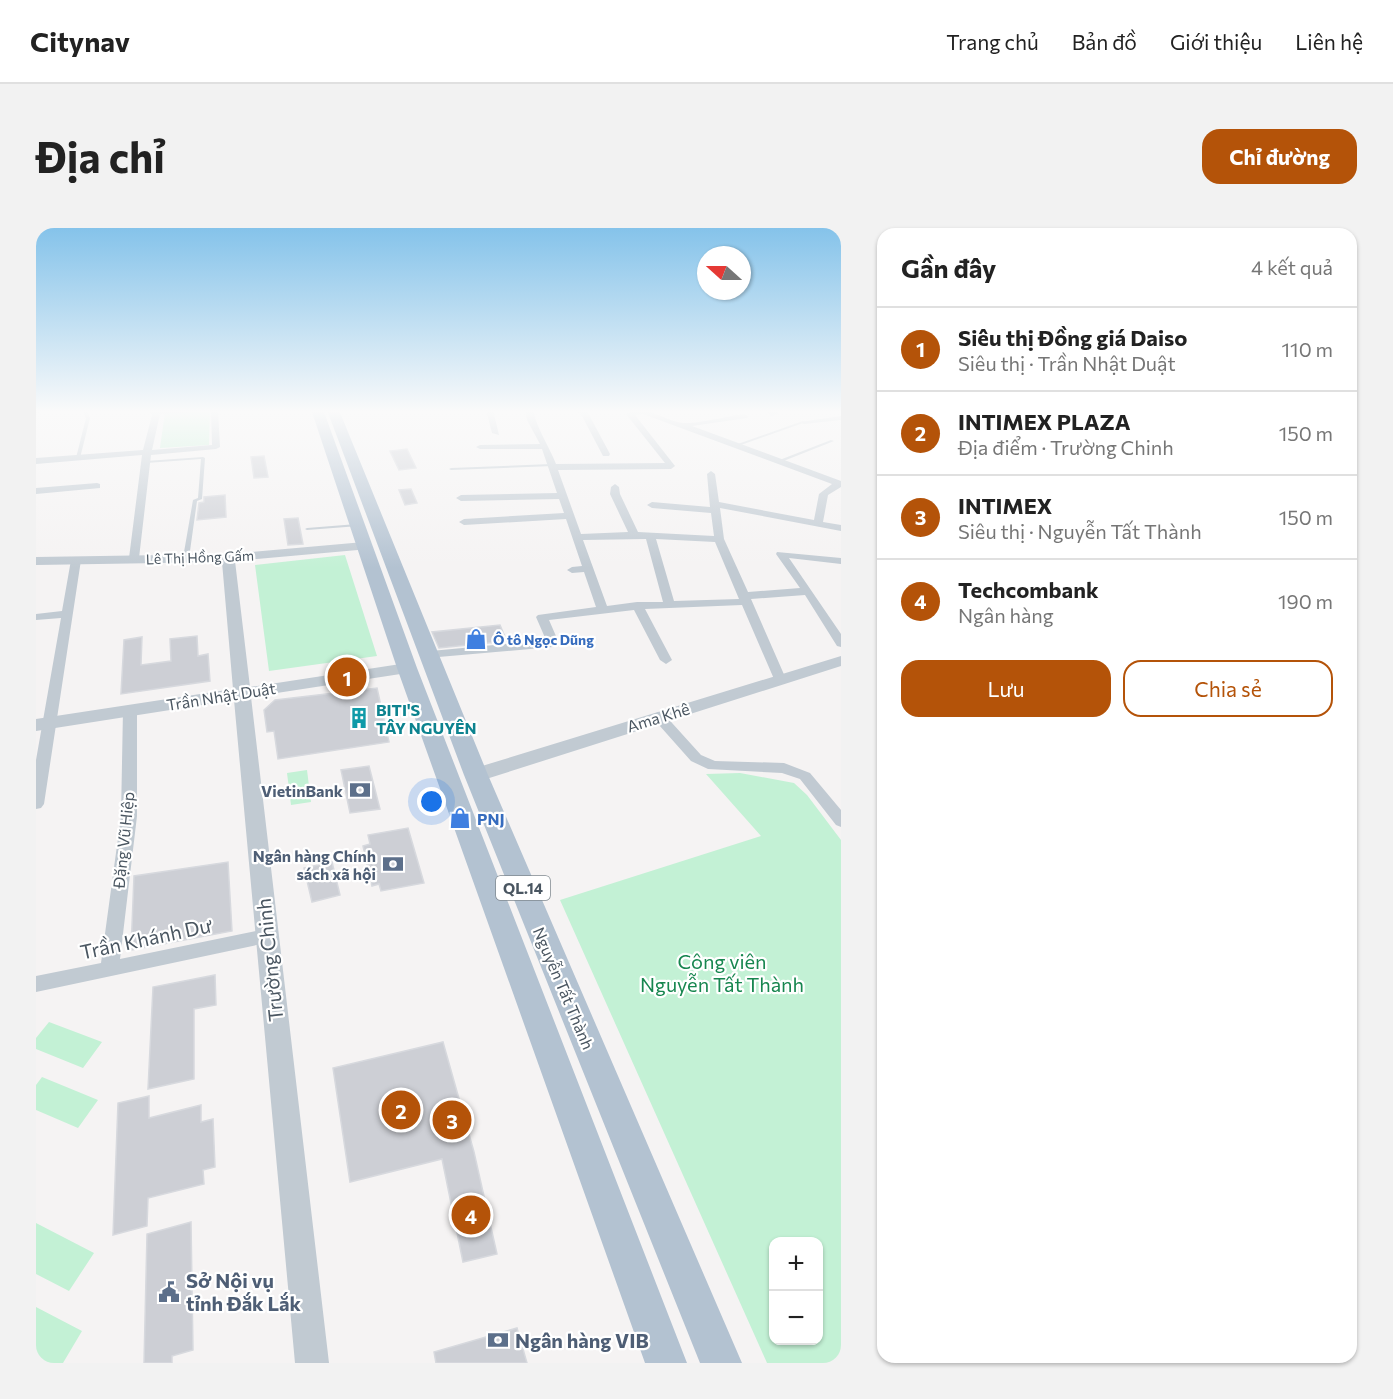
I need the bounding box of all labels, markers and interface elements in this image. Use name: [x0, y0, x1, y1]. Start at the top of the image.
text: Citynav: [30, 24, 130, 58]
text: Trang chủ: [946, 29, 1039, 54]
text: Bản đồ: [1072, 29, 1137, 54]
text: Giới thiệu: [1170, 29, 1262, 54]
text: Liên hệ: [1295, 29, 1363, 54]
button: Chỉ đường: [1202, 129, 1357, 184]
text: Địa chỉ: [36, 130, 165, 182]
north arrow: [697, 246, 751, 300]
text: Gần đây: [901, 252, 996, 283]
text: 4 kết quả: [1251, 255, 1333, 279]
text: Siêu thị Đồng giá Daiso: [958, 324, 1187, 351]
text: 1: [916, 337, 925, 361]
text: 110 m: [1282, 337, 1333, 361]
text: Siêu thị · Trần Nhật Duật: [958, 351, 1176, 375]
text: INTIMEX PLAZA: [958, 408, 1130, 435]
text: 2: [915, 421, 926, 445]
text: 150 m: [1279, 421, 1333, 445]
text: Địa điểm · Trường Chinh: [958, 435, 1174, 459]
text: INTIMEX: [958, 492, 1052, 519]
text: 3: [915, 505, 926, 529]
text: 150 m: [1279, 505, 1333, 529]
text: Siêu thị · Nguyễn Tất Thành: [958, 519, 1202, 543]
street label: Lê Thị Hồng Gấm: [146, 547, 254, 567]
text: Techcombank: [958, 576, 1099, 603]
text: 4: [914, 589, 927, 613]
text: 190 m: [1278, 589, 1333, 613]
text: Ngân hàng: [958, 603, 1054, 627]
shop icon: Ô tô Ngọc Dũng: [464, 627, 488, 651]
place label: Ô tô Ngọc Dũng: [493, 631, 594, 648]
pin: 1: [328, 654, 366, 700]
button: Lưu: [901, 660, 1111, 717]
button: Chia sẻ: [1123, 660, 1333, 717]
street label: Trần Nhật Duật: [165, 678, 277, 714]
street label: Ama Khê: [624, 698, 692, 736]
place label: BITI'S TÂY NGUYÊN: [376, 700, 477, 737]
building icon: BITI'S TÂY NGUYÊN: [347, 706, 371, 730]
bank icon: VietinBank: [348, 778, 372, 802]
place label: VietinBank: [261, 781, 344, 800]
your location: [417, 787, 446, 816]
street label: Đặng Vũ Hiệp: [108, 791, 138, 890]
shop icon: PNJ: [448, 806, 472, 830]
place label: PNJ: [477, 809, 505, 828]
place label: Ngân hàng Chính sách xã hội: [253, 846, 376, 884]
bank icon: Ngân hàng Chính sách xã hội: [381, 852, 405, 876]
road number: QL.14: [496, 876, 550, 900]
street label: Trường Chinh: [251, 897, 287, 1023]
street label: Trần Khánh Dư: [78, 912, 214, 964]
street label: Nguyễn Tất Thành: [530, 924, 598, 1052]
park label: Công viên Nguyễn Tất Thành: [640, 949, 804, 996]
pin: 2: [382, 1088, 421, 1132]
pin: 3: [432, 1098, 472, 1142]
pin: 4: [452, 1192, 490, 1238]
map controls: [769, 1237, 823, 1345]
button: +: [769, 1237, 823, 1291]
place label: Sở Nội vụ tỉnh Đắk Lắk: [186, 1268, 301, 1315]
public building icon: Sở Nội vụ tỉnh Đắk Lắk: [157, 1280, 181, 1304]
button: −: [769, 1291, 823, 1345]
bank icon: Ngân hàng VIB: [486, 1328, 510, 1352]
place label: Ngân hàng VIB: [515, 1328, 649, 1352]

